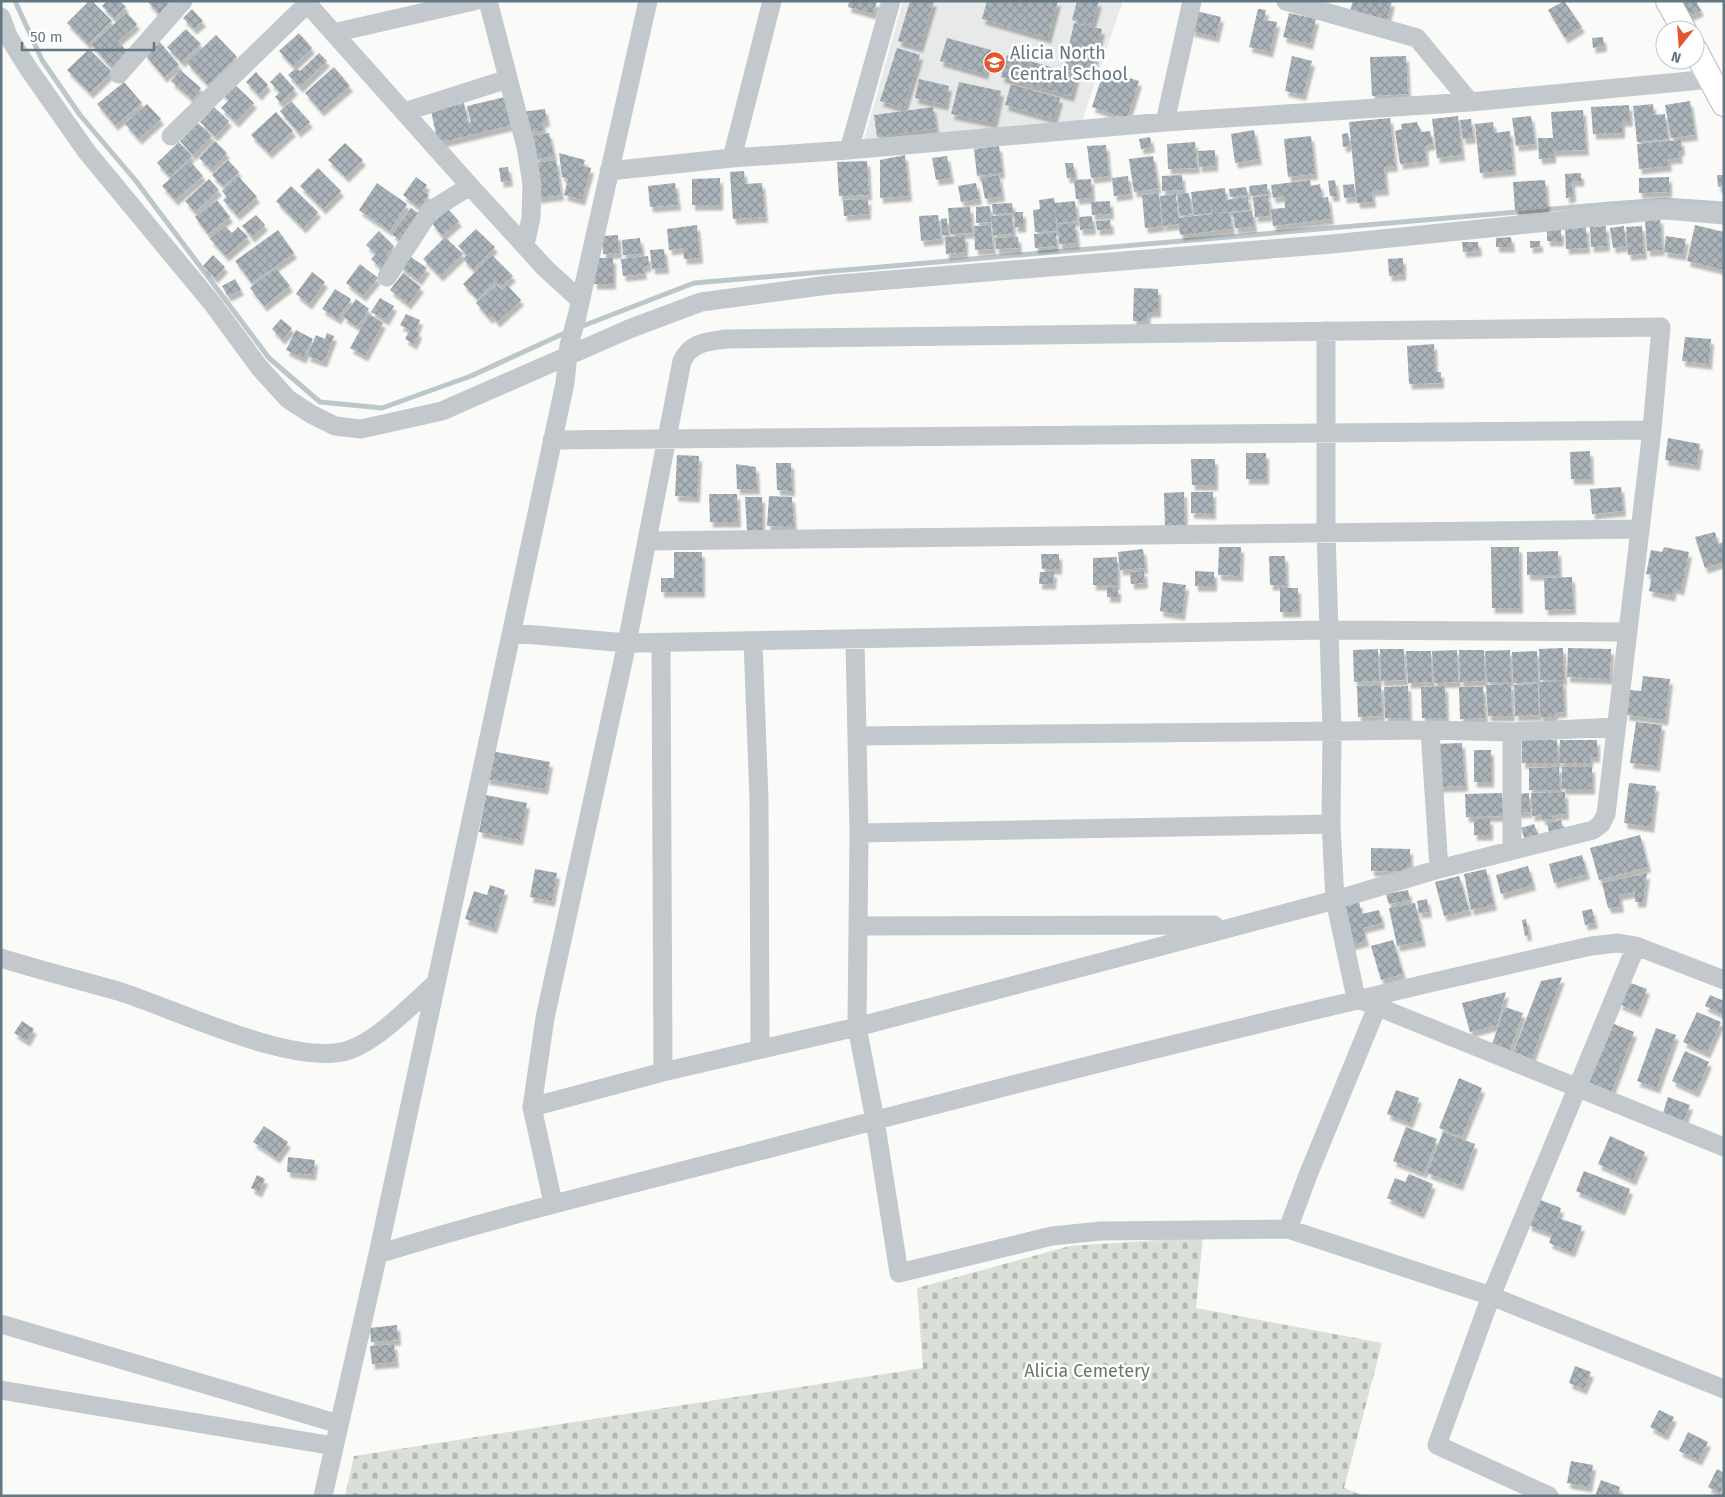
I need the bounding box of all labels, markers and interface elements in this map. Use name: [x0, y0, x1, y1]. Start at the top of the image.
scale bar: [22, 20, 155, 52]
north arrow: [1655, 20, 1705, 70]
text: 50 m: [30, 28, 63, 46]
place label: Alicia North Central School: [1010, 42, 1128, 85]
text: N: [1669, 47, 1683, 66]
school or university icon: Alicia North Central School: [982, 51, 1006, 75]
park label: Alicia Cemetery: [1024, 1360, 1150, 1382]

